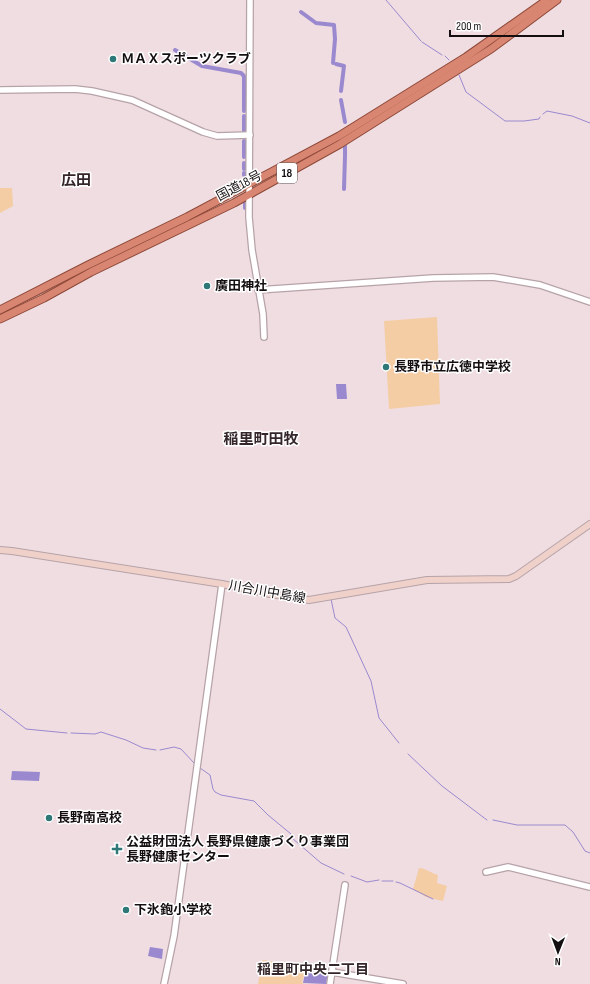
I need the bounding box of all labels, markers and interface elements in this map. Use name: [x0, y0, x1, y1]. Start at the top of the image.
scale bar: [450, 12, 563, 38]
text: 200 m: [456, 19, 482, 34]
place label: ＭＡＸスポーツクラブ: [121, 51, 251, 67]
marker: ＭＡＸスポーツクラブ: [108, 54, 118, 64]
road number: 18: [277, 163, 297, 183]
street label: 国道18号: [214, 167, 264, 205]
district label: 広田: [61, 171, 91, 190]
place label: 廣田神社: [215, 278, 267, 294]
marker: 廣田神社: [202, 281, 212, 291]
place label: 長野市立広徳中学校: [394, 359, 511, 375]
marker: 長野市立広徳中学校: [381, 362, 391, 372]
district label: 稲里町田牧: [223, 430, 299, 449]
street label: 川合川中島線: [227, 577, 307, 607]
place label: 長野南高校: [57, 810, 122, 826]
marker: 長野南高校: [44, 813, 54, 823]
place label: 公益財団法人 長野県健康づくり事業団 長野健康センター: [126, 834, 349, 865]
marker: 公益財団法人 長野県健康づくり事業団 長野健康センター: [111, 843, 123, 855]
place label: 下氷鉋小学校: [134, 902, 212, 918]
marker: 下氷鉋小学校: [121, 905, 131, 915]
north arrow: [538, 932, 578, 972]
text: N: [555, 955, 561, 968]
district label: 稲里町中央二丁目: [257, 961, 369, 978]

